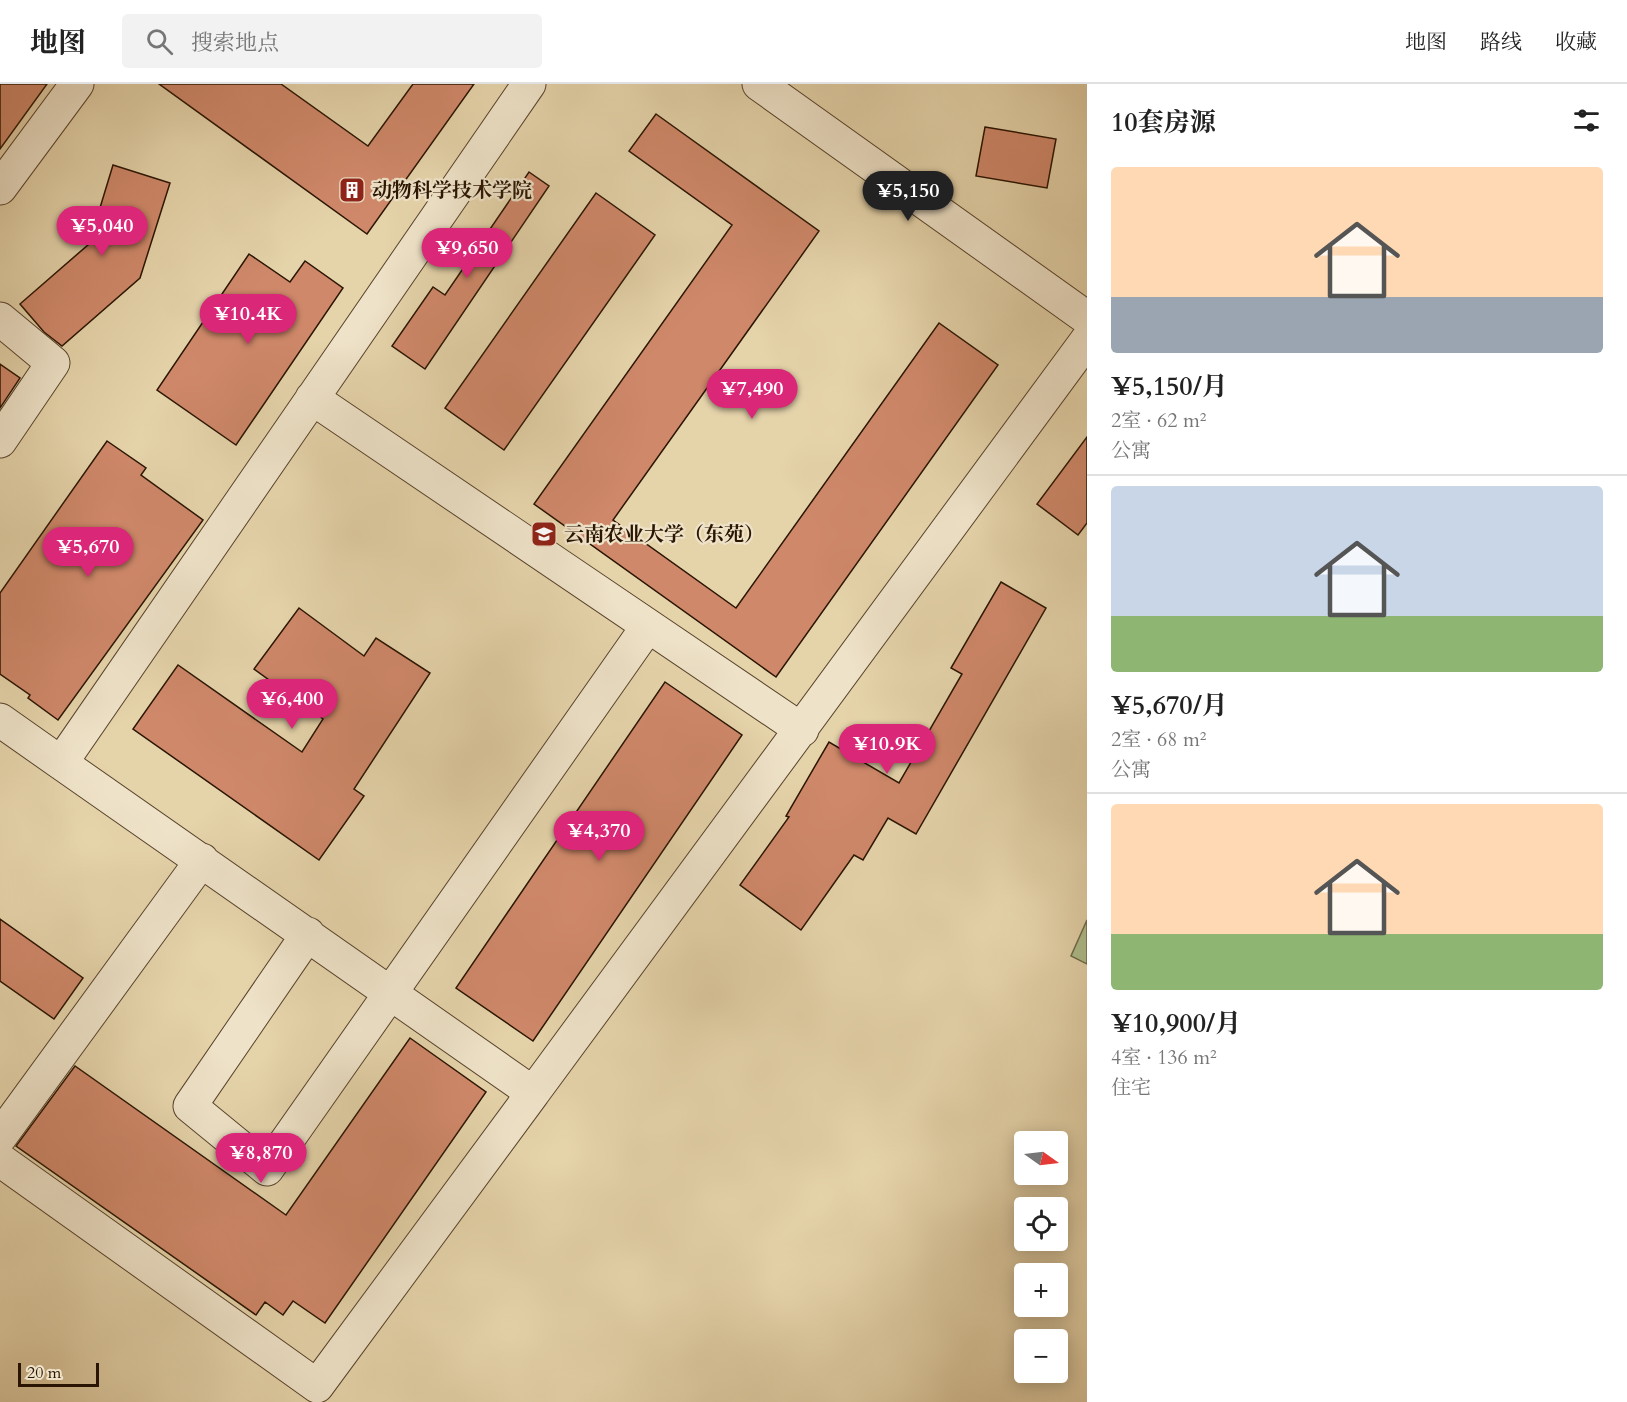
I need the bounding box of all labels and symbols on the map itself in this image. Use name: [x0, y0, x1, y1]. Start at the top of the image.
pin: ¥5,150: [859, 171, 957, 222]
building icon: 动物科学技术学院: [337, 175, 367, 205]
place label: 动物科学技术学院: [372, 177, 532, 204]
pin: ¥5,040: [53, 206, 151, 257]
pin: ¥9,650: [418, 228, 516, 279]
pin: ¥10.4K: [199, 294, 297, 345]
pin: ¥7,490: [703, 369, 801, 420]
school or university icon: 云南农业大学（东苑）: [529, 519, 559, 549]
place label: 云南农业大学（东苑）: [564, 521, 764, 548]
pin: ¥5,670: [39, 527, 137, 578]
pin: ¥6,400: [243, 679, 341, 730]
pin: ¥10.9K: [838, 724, 936, 775]
pin: ¥4,370: [550, 811, 648, 862]
north arrow: [1014, 1131, 1068, 1185]
pin: ¥8,870: [212, 1133, 310, 1184]
scale bar: [18, 1360, 99, 1388]

